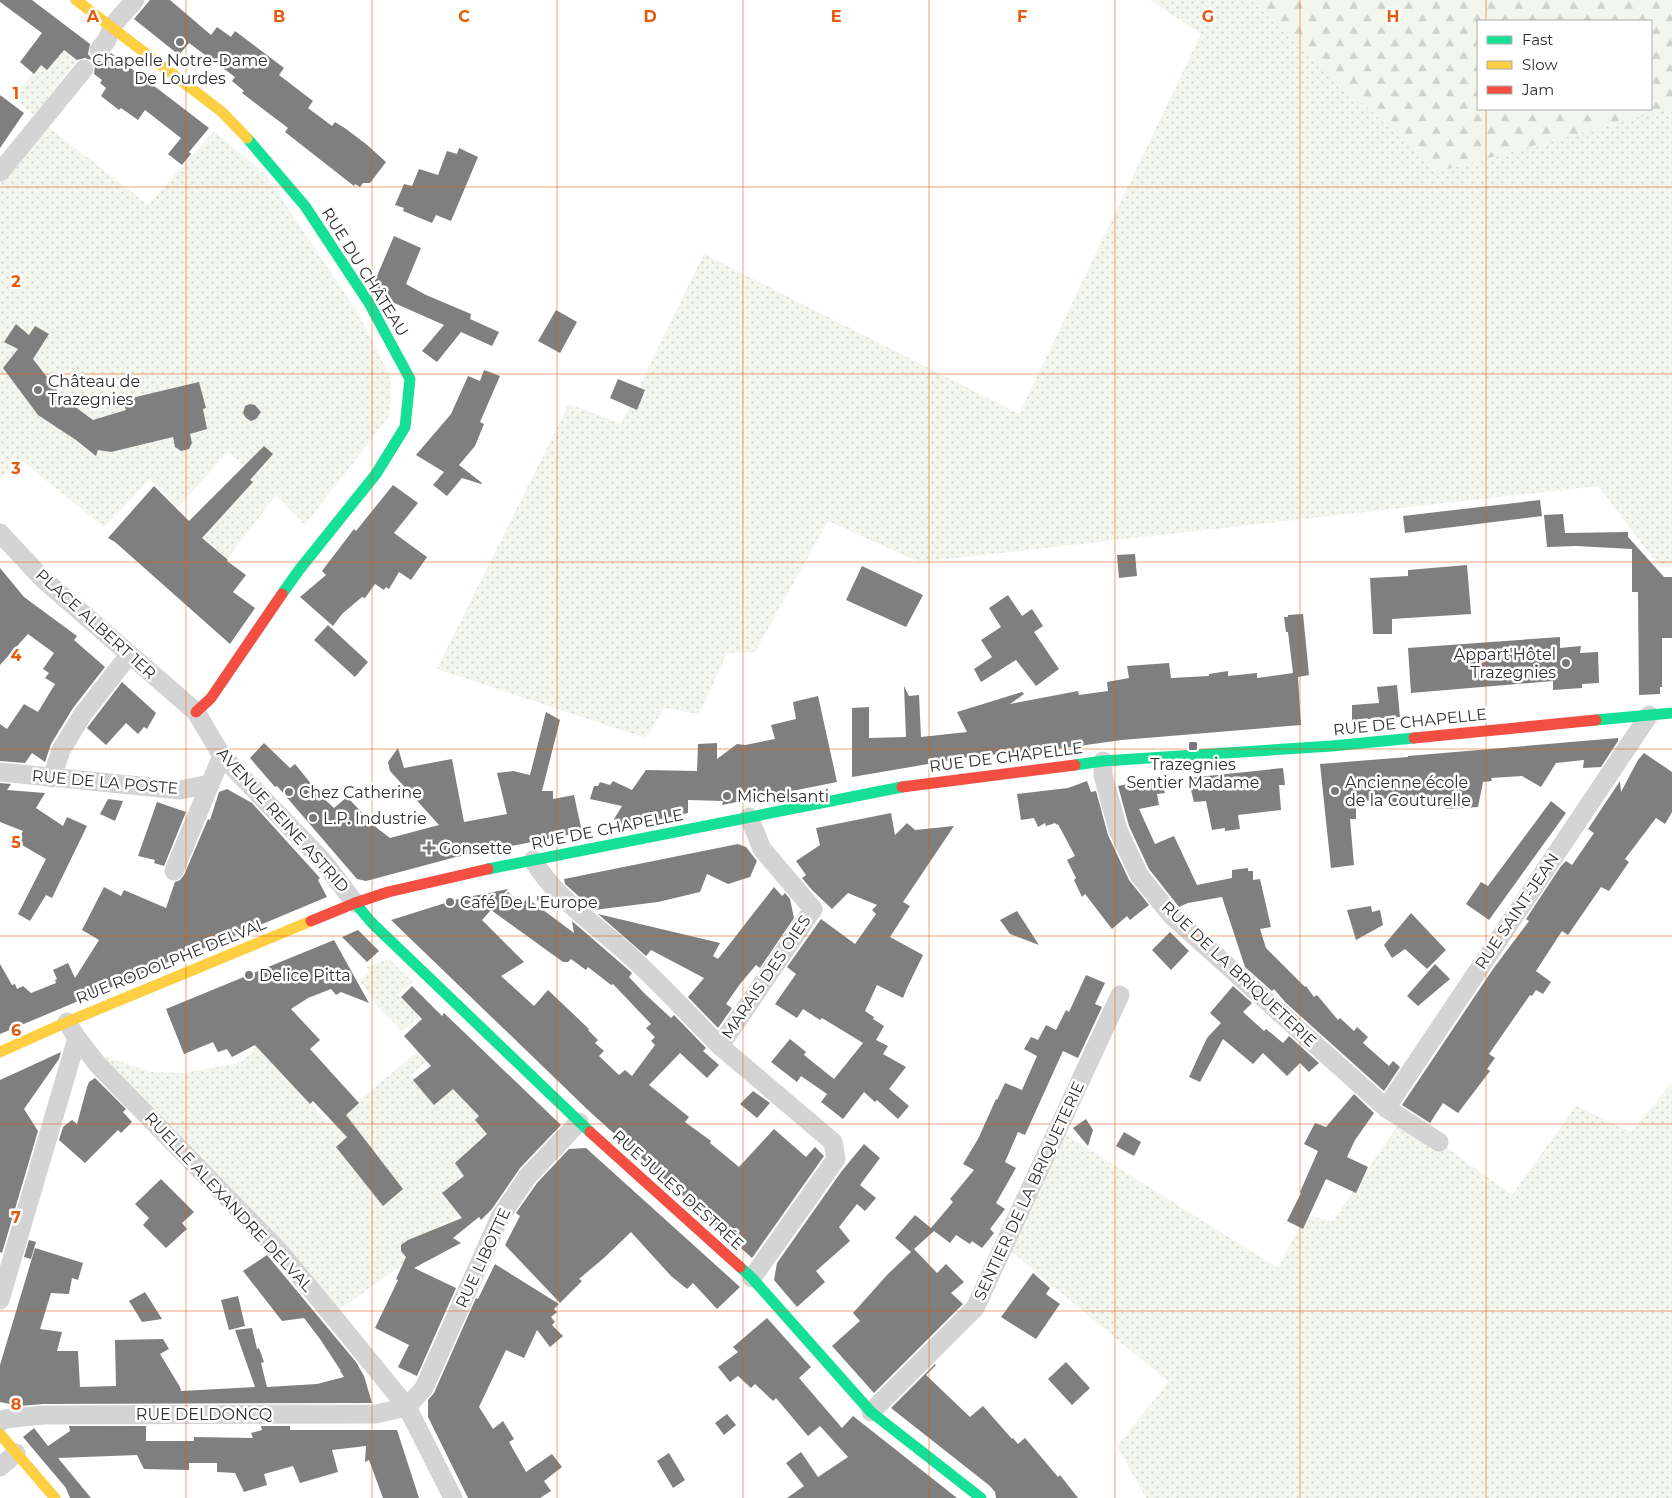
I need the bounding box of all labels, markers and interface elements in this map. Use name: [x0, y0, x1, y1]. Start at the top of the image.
text: A: [86, 7, 100, 26]
text: B: [273, 7, 285, 26]
text: C: [458, 7, 470, 26]
text: D: [643, 7, 657, 26]
text: E: [831, 7, 841, 26]
text: F: [1017, 7, 1027, 26]
text: G: [1202, 7, 1214, 26]
text: H: [1387, 7, 1399, 26]
legend: [1477, 20, 1652, 110]
text: Fast: [1522, 30, 1553, 49]
marker: Chapelle Notre-Dame De Lourdes: [174, 36, 186, 48]
place label: Chapelle Notre-Dame De Lourdes: [92, 51, 268, 88]
text: Slow: [1522, 55, 1558, 74]
text: Jam: [1521, 80, 1554, 99]
text: 1: [13, 84, 19, 103]
street label: RUE DU CHÂTEAU: [318, 204, 412, 340]
text: 2: [11, 272, 21, 291]
place label: Château de Trazegnies: [48, 372, 140, 409]
marker: Château de Trazegnies: [32, 384, 44, 396]
text: 3: [10, 459, 21, 478]
street label: PLACE ALBERT 1ER: [32, 565, 160, 683]
place label: Appart'Hôtel Trazegnies: [1454, 645, 1556, 682]
text: 4: [10, 646, 22, 665]
marker: Appart'Hôtel Trazegnies: [1560, 657, 1572, 669]
street label: RUE DE CHAPELLE: [1332, 704, 1488, 740]
street label: RUE DE CHAPELLE: [928, 738, 1084, 776]
marker: Trazegnies Sentier Madame: [1187, 740, 1199, 752]
street label: AVENUE REINE ASTRID: [213, 744, 353, 896]
place label: Trazegnies Sentier Madame: [1126, 755, 1260, 792]
street label: RUE DE LA POSTE: [31, 766, 179, 798]
place label: Ancienne école de la Couturelle: [1345, 773, 1471, 810]
place label: Chez Catherine: [299, 783, 422, 802]
marker: Ancienne école de la Couturelle: [1329, 785, 1341, 797]
marker: Chez Catherine: [283, 786, 295, 798]
place label: Michelsanti: [737, 787, 829, 806]
marker: Michelsanti: [721, 790, 733, 802]
street label: RUE DE CHAPELLE: [529, 805, 685, 853]
place label: L.P. Industrie: [323, 809, 427, 828]
marker: L.P. Industrie: [307, 812, 319, 824]
text: 5: [11, 833, 21, 852]
place label: Gonsette: [439, 839, 512, 858]
marker: Gonsette: [423, 842, 435, 854]
street label: RUE SAINT-JEAN: [1471, 849, 1563, 973]
place label: Café De L'Europe: [460, 893, 598, 912]
marker: Café De L'Europe: [444, 896, 456, 908]
street label: RUE DE LA BRIQUETERIE: [1158, 897, 1320, 1051]
street label: MARAIS DES OIES: [717, 911, 815, 1043]
street label: RUE RODOLPHE DELVAL: [73, 914, 269, 1008]
place label: Delice Pitta: [259, 966, 351, 985]
marker: Delice Pitta: [243, 969, 255, 981]
text: 6: [11, 1021, 21, 1040]
street label: SENTIER DE LA BRIQUETERIE: [970, 1078, 1088, 1304]
street label: RUELLE ALEXANDRE DELVAL: [141, 1108, 318, 1296]
street label: RUE JULES DESTRÉE: [609, 1126, 747, 1254]
street label: RUE LIBOTTE: [452, 1205, 514, 1311]
text: 7: [11, 1208, 21, 1227]
text: 8: [11, 1395, 21, 1414]
street label: RUE DELDONCQ: [136, 1405, 273, 1424]

